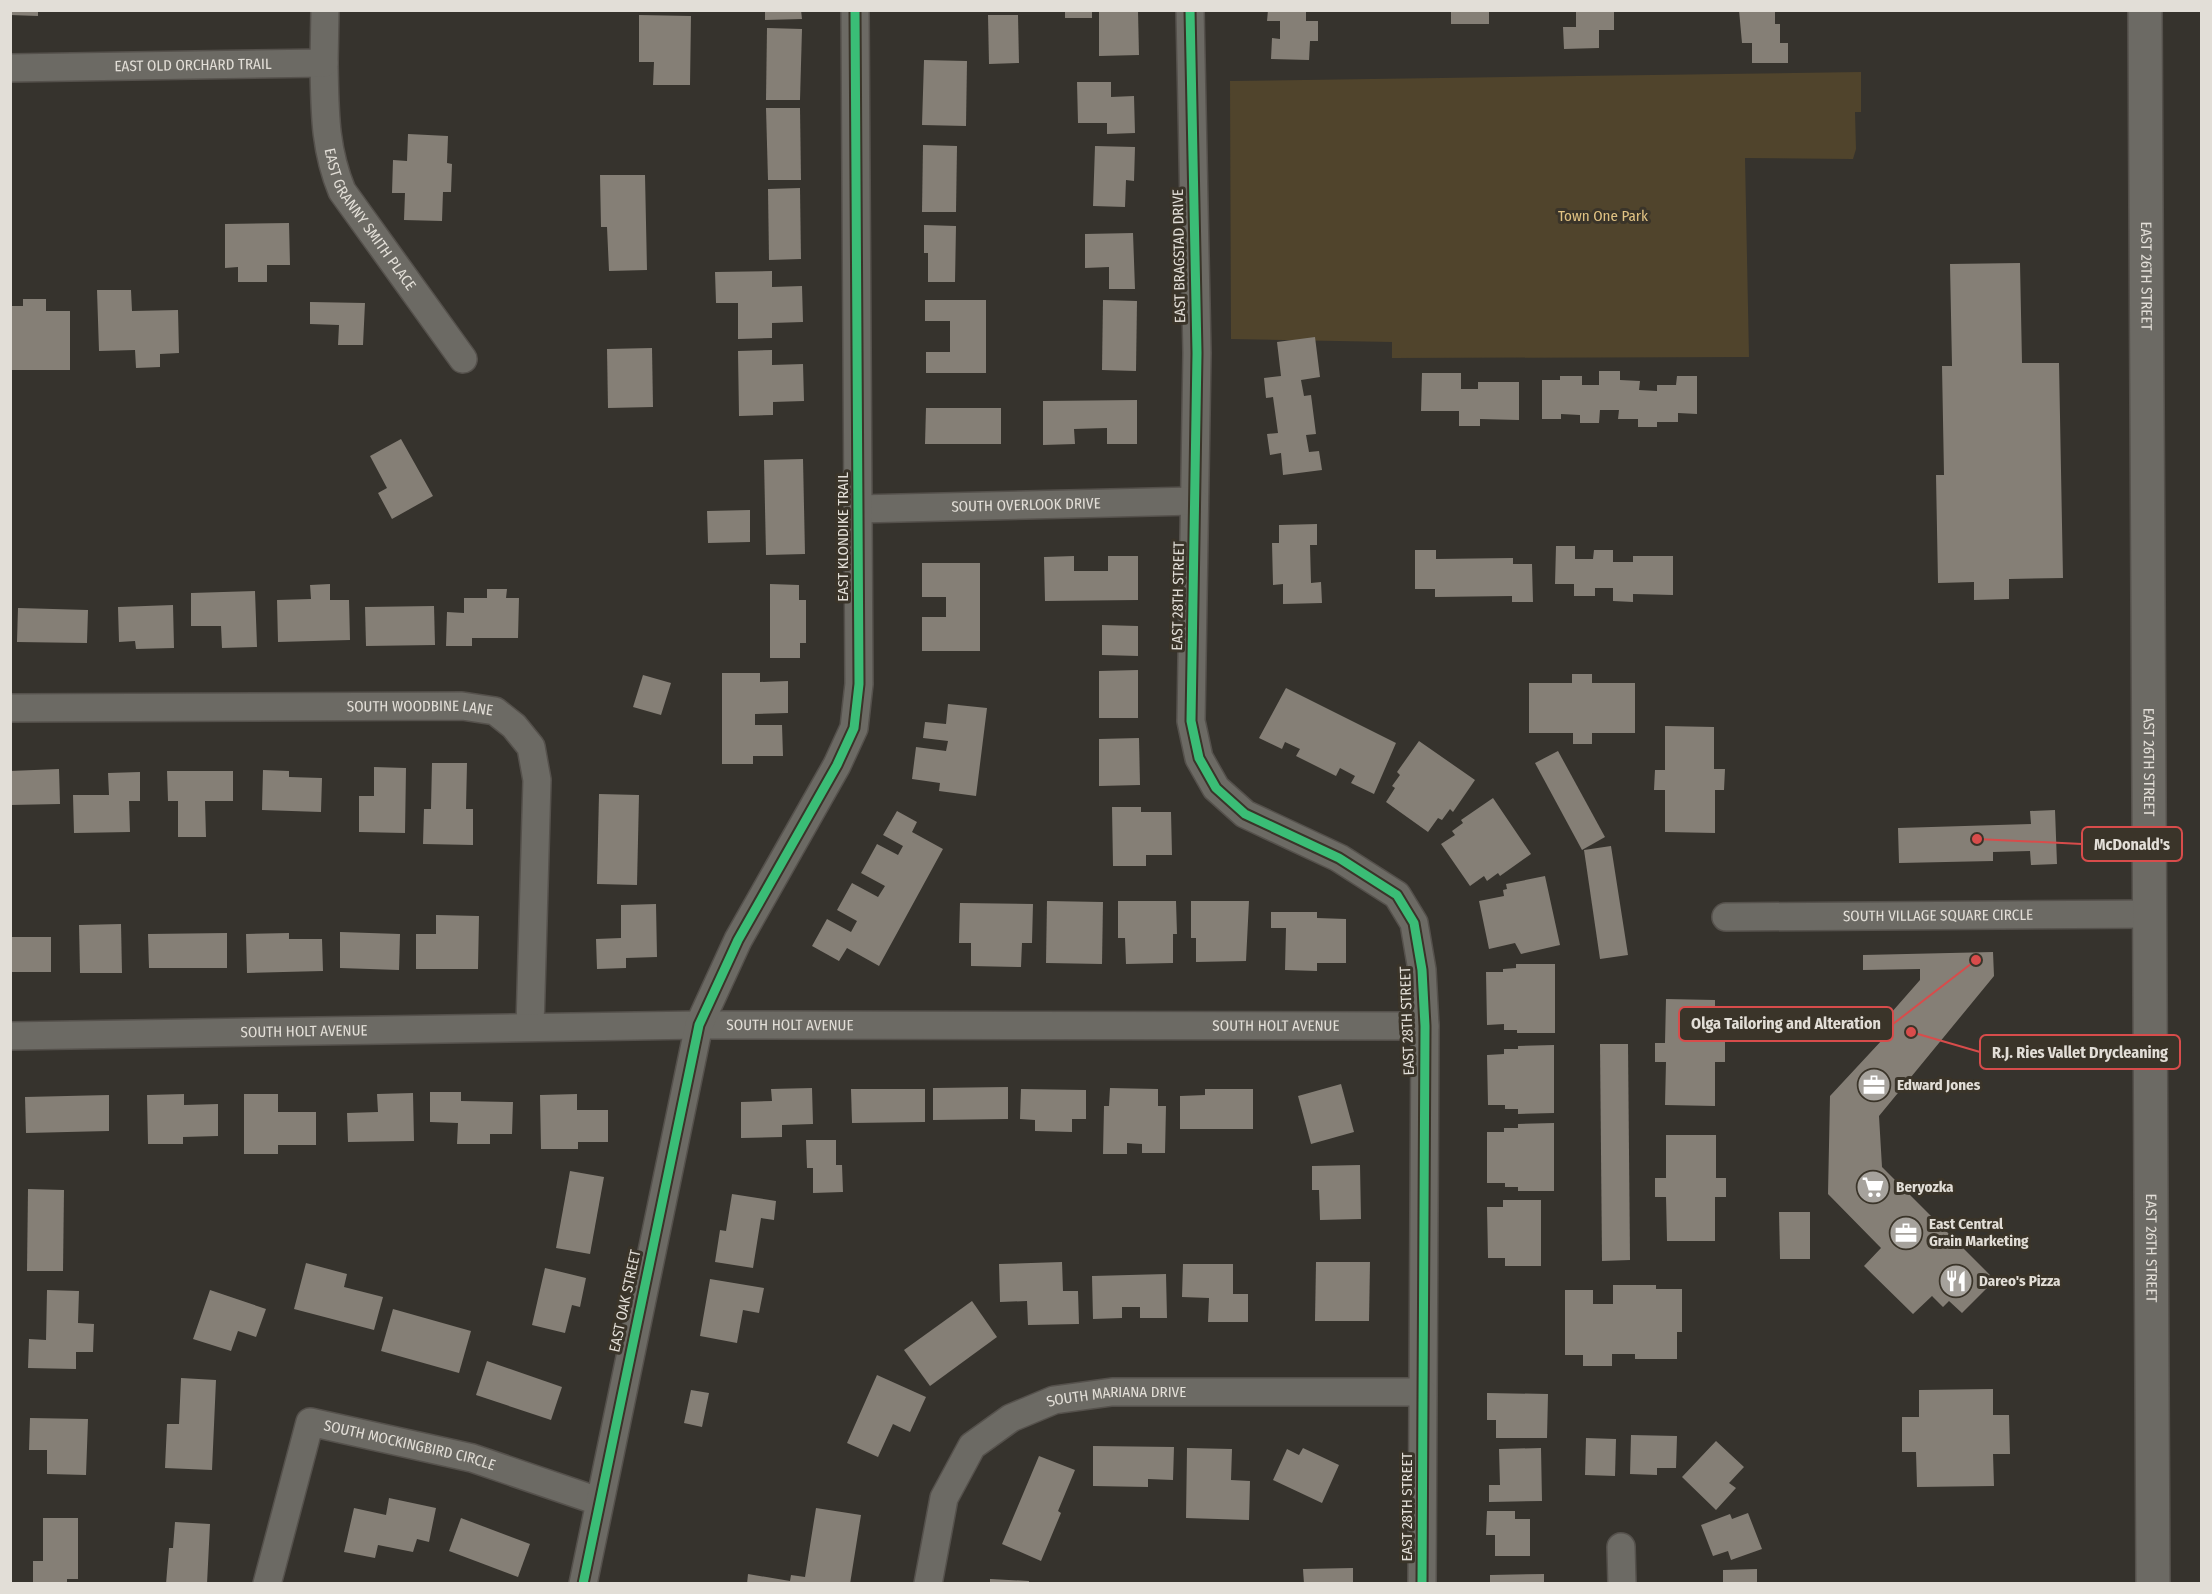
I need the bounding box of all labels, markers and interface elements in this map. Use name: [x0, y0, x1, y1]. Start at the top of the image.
street label: EAST OLD ORCHARD TRAIL: [114, 55, 272, 75]
street label: EAST GRANNY SMITH PLACE: [321, 146, 420, 294]
street label: EAST BRAGSTAD DRIVE: [1169, 189, 1189, 323]
park label: Town One Park: [1558, 207, 1648, 225]
street label: EAST 26TH STREET: [2137, 222, 2156, 330]
street label: EAST KLONDIKE TRAIL: [834, 472, 852, 602]
street label: SOUTH OVERLOOK DRIVE: [951, 494, 1101, 516]
street label: EAST 28TH STREET: [1168, 541, 1188, 651]
street label: SOUTH WOODBINE LANE: [347, 697, 494, 720]
street label: EAST 26TH STREET: [2140, 708, 2158, 816]
callout: McDonald's: [2082, 827, 2182, 861]
text: McDonald's: [2094, 835, 2170, 854]
street label: SOUTH VILLAGE SQUARE CIRCLE: [1843, 906, 2033, 925]
street label: EAST 28TH STREET: [1396, 966, 1418, 1076]
callout: Olga Tailoring and Alteration: [1679, 1007, 1893, 1041]
text: Olga Tailoring and Alteration: [1691, 1014, 1881, 1033]
street label: SOUTH HOLT AVENUE: [726, 1016, 853, 1034]
street label: SOUTH HOLT AVENUE: [1212, 1017, 1339, 1035]
street label: SOUTH HOLT AVENUE: [240, 1021, 368, 1041]
callout: R.J. Ries Vallet Drycleaning: [1980, 1035, 2180, 1069]
text: R.J. Ries Vallet Drycleaning: [1992, 1043, 2168, 1062]
office icon: Edward Jones: [1856, 1067, 1892, 1103]
place label: Edward Jones: [1897, 1076, 1981, 1094]
supermarket icon: Beryozka: [1855, 1169, 1891, 1205]
place label: Beryozka: [1896, 1178, 1954, 1196]
street label: EAST 26TH STREET: [2142, 1194, 2161, 1302]
office icon: East Central Grain Marketing: [1888, 1215, 1924, 1251]
place label: East Central Grain Marketing: [1929, 1215, 2029, 1250]
street label: EAST OAK STREET: [605, 1248, 645, 1354]
restaurant icon: Dareo's Pizza: [1938, 1263, 1974, 1299]
place label: Dareo's Pizza: [1979, 1272, 2061, 1290]
street label: SOUTH MARIANA DRIVE: [1044, 1383, 1186, 1411]
street label: SOUTH MOCKINGBIRD CIRCLE: [322, 1416, 498, 1474]
street label: EAST 28TH STREET: [1398, 1452, 1416, 1562]

